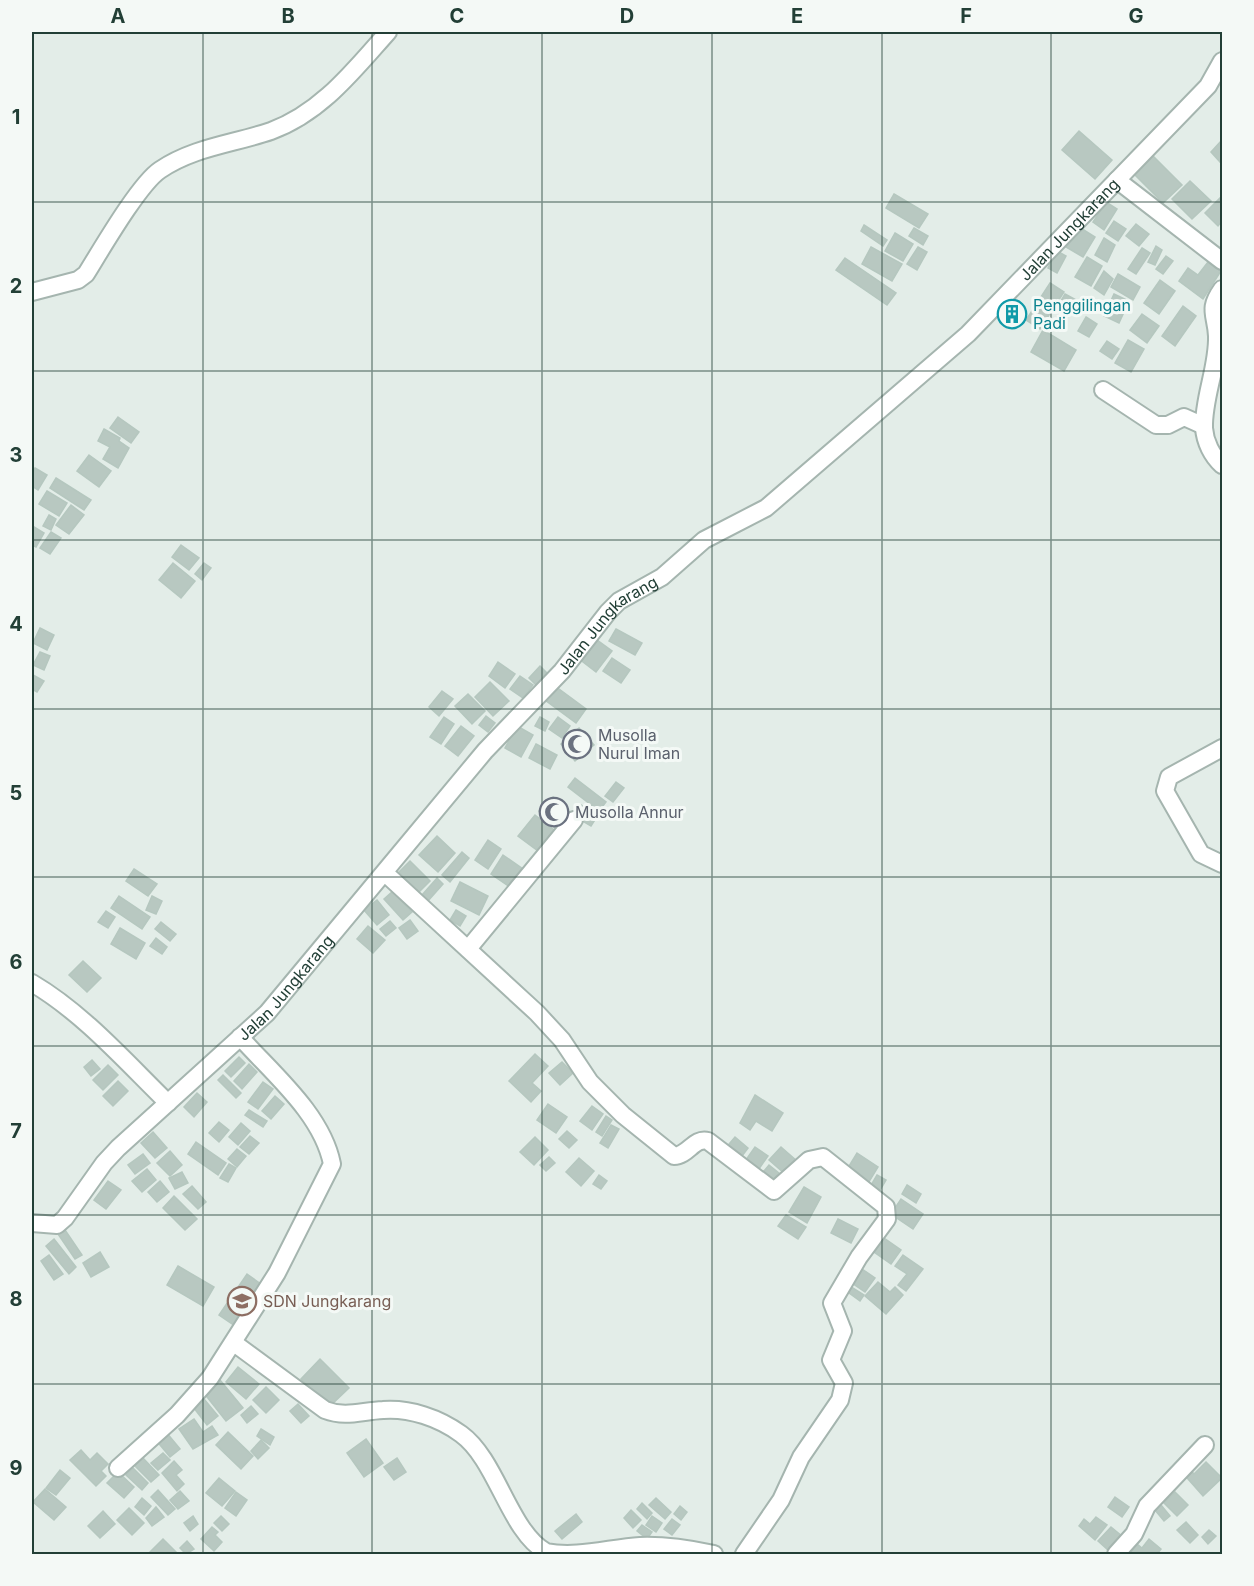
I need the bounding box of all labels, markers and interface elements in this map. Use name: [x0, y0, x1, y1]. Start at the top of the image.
text: A: [111, 4, 126, 28]
text: B: [281, 4, 295, 28]
text: C: [450, 4, 464, 28]
text: D: [620, 4, 634, 28]
text: E: [791, 4, 803, 28]
text: F: [960, 4, 972, 28]
text: G: [1128, 4, 1144, 28]
text: 1: [12, 105, 20, 129]
street label: Jalan Jungkarang: [1015, 174, 1123, 285]
text: 2: [10, 274, 22, 298]
place label: Penggilingan Padi: [1033, 295, 1131, 333]
building icon: Penggilingan Padi: [996, 298, 1028, 330]
text: 3: [10, 443, 22, 467]
street label: Jalan Jungkarang: [553, 572, 661, 679]
text: 4: [9, 612, 23, 636]
place label: Musolla Nurul Iman: [598, 725, 680, 763]
mosque icon: Musolla Nurul Iman: [561, 728, 593, 760]
text: 5: [10, 781, 22, 805]
mosque icon: Musolla Annur: [538, 796, 570, 828]
place label: Musolla Annur: [575, 802, 684, 822]
street label: Jalan Jungkarang: [234, 931, 338, 1045]
text: 6: [10, 950, 23, 974]
text: 7: [10, 1119, 22, 1143]
school or university icon: SDN Jungkarang: [226, 1285, 258, 1317]
text: 8: [9, 1287, 23, 1311]
place label: SDN Jungkarang: [263, 1291, 391, 1311]
text: 9: [10, 1456, 23, 1480]

